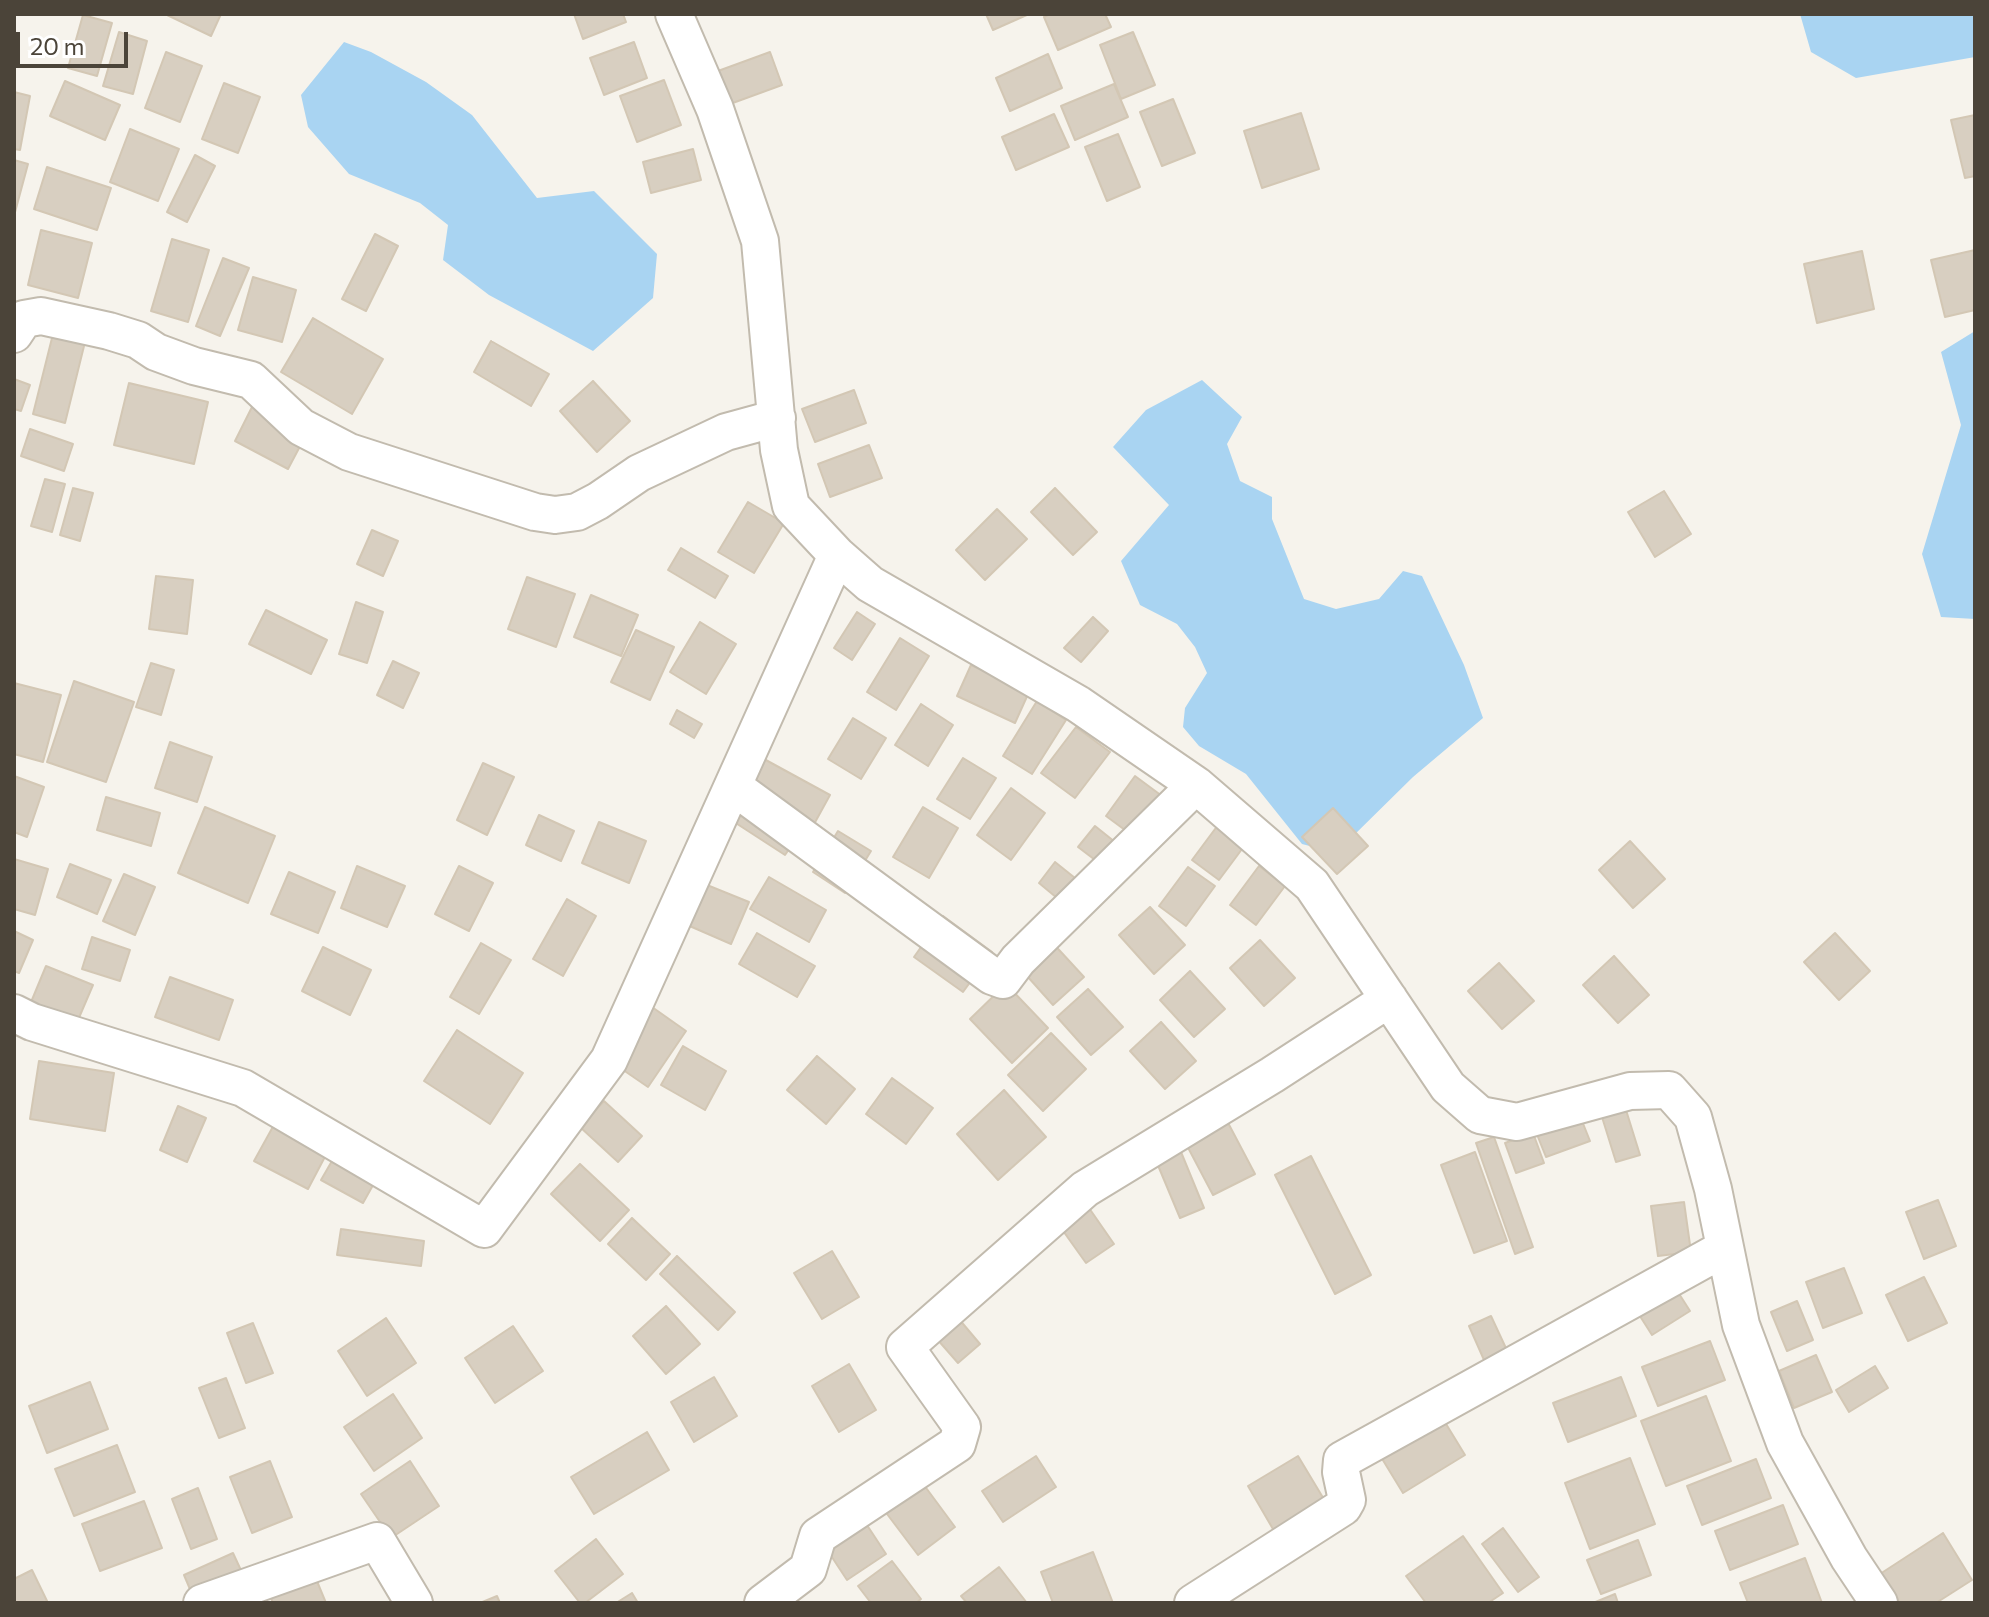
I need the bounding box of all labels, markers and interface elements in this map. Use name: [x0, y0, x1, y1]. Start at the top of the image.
scale bar: [20, 16, 132, 66]
text: 20 m: [30, 31, 84, 60]

